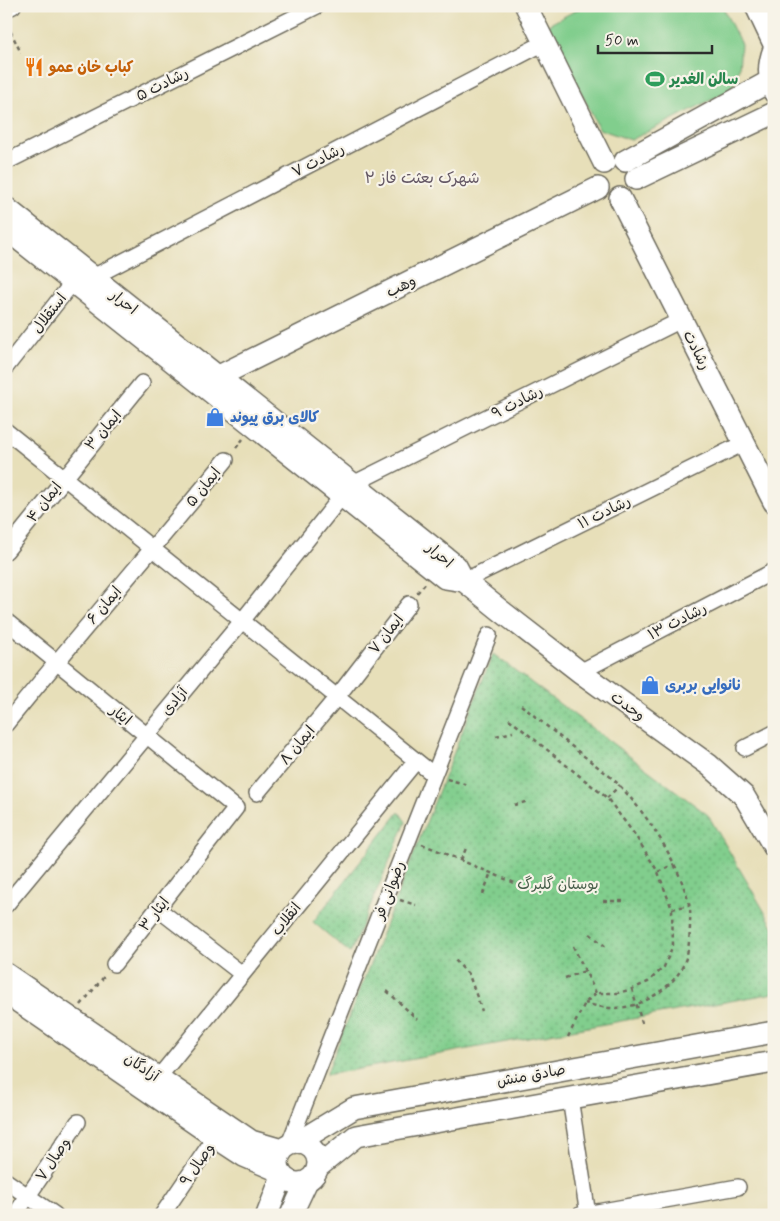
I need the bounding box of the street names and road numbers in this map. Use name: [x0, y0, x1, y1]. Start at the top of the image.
street label: رشادت ۵: [133, 63, 192, 107]
street label: رشادت ۷: [289, 139, 348, 183]
street label: وهب: [383, 271, 420, 303]
street label: احرار: [105, 285, 141, 320]
street label: استقلال: [28, 289, 72, 338]
street label: رشادت: [678, 327, 715, 374]
street label: رشادت ۹: [488, 381, 547, 424]
street label: ایمان ۳: [81, 406, 127, 455]
street label: ایمان ۵: [182, 464, 226, 512]
street label: ایمان ۴: [23, 478, 67, 527]
street label: رشادت ۱۱: [575, 491, 634, 534]
street label: احرار: [421, 538, 457, 573]
street label: ایمان ۶: [83, 582, 127, 629]
street label: رشادت ۱۳: [645, 599, 710, 645]
street label: ایمان ۷: [365, 610, 409, 659]
street label: آزادی: [157, 682, 193, 720]
street label: وحدت: [606, 688, 649, 726]
street label: ایثار: [105, 700, 135, 731]
street label: ایمان ۸: [275, 722, 320, 770]
street label: رضوانی فر: [369, 858, 410, 924]
street label: ایثار ۳: [135, 893, 175, 936]
street label: انقلاب: [267, 899, 306, 940]
street label: آزادگان: [120, 1049, 164, 1088]
street label: صادق منش: [495, 1060, 567, 1092]
street label: وصال ۷: [32, 1133, 76, 1186]
street label: وصال ۹: [176, 1139, 220, 1190]

